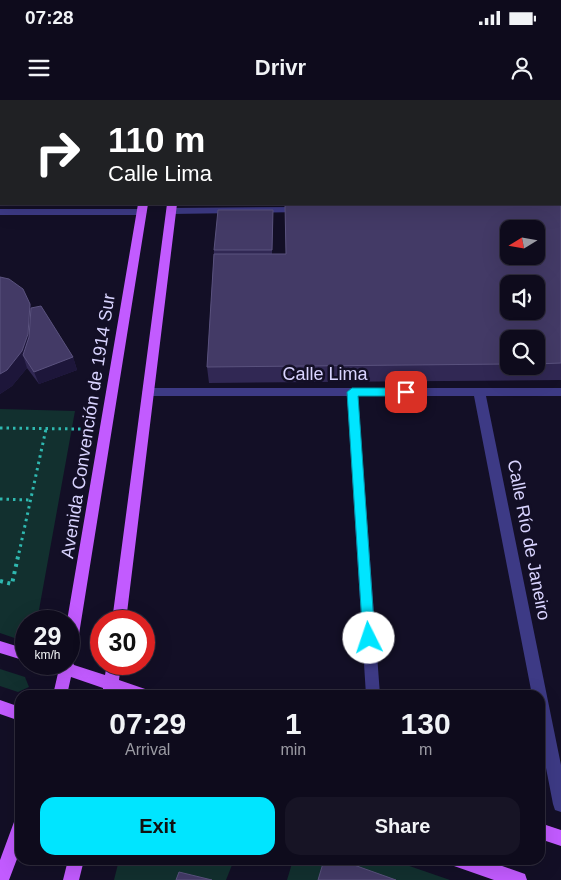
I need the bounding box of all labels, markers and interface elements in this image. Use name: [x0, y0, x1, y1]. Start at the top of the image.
text: 07:28: [25, 7, 74, 28]
icon: menu: [25, 54, 53, 82]
icon: person: [508, 54, 536, 82]
text: Drivr: [255, 55, 306, 80]
icon: right: [25, 120, 90, 185]
text: 110 m: [108, 120, 205, 159]
text: Calle Lima: [108, 161, 212, 186]
north arrow: [500, 220, 545, 265]
map controls: [500, 220, 545, 375]
button: sound: [500, 275, 545, 320]
street label: Avenida Convención de 1914 Sur: [57, 292, 119, 560]
button: search: [500, 330, 545, 375]
street label: Calle Lima: [282, 364, 369, 384]
pin: [385, 371, 427, 413]
icon: arrive: [392, 378, 420, 406]
street label: Calle Río de Janeiro: [504, 458, 554, 622]
speed limit sign: 30: [90, 610, 155, 675]
position arrow: [342, 611, 394, 663]
text: 29: [34, 622, 61, 650]
text: km/h: [34, 648, 61, 662]
text: 07:29: [109, 707, 186, 740]
text: 1: [285, 707, 302, 740]
text: 130: [401, 707, 451, 740]
text: Arrival: [125, 741, 170, 758]
text: min: [280, 741, 306, 758]
text: m: [419, 741, 432, 758]
button: Exit: [40, 797, 275, 855]
button: Share: [285, 797, 520, 855]

